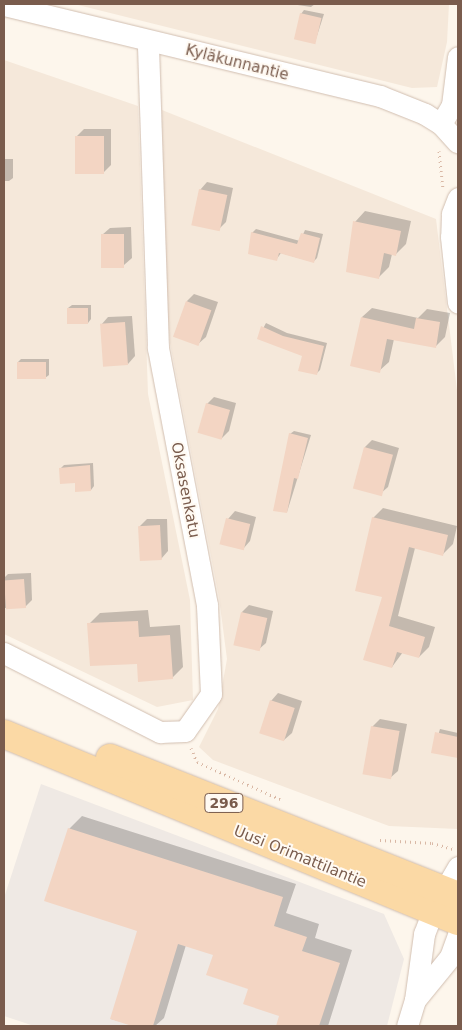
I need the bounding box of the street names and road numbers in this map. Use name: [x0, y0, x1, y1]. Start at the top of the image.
street label: Kyläkunnantie: [184, 41, 290, 85]
street label: Oksasenkatu: [167, 441, 203, 539]
road number: 296: [204, 791, 244, 814]
street label: Uusi Orimattilantie: [231, 822, 369, 892]

